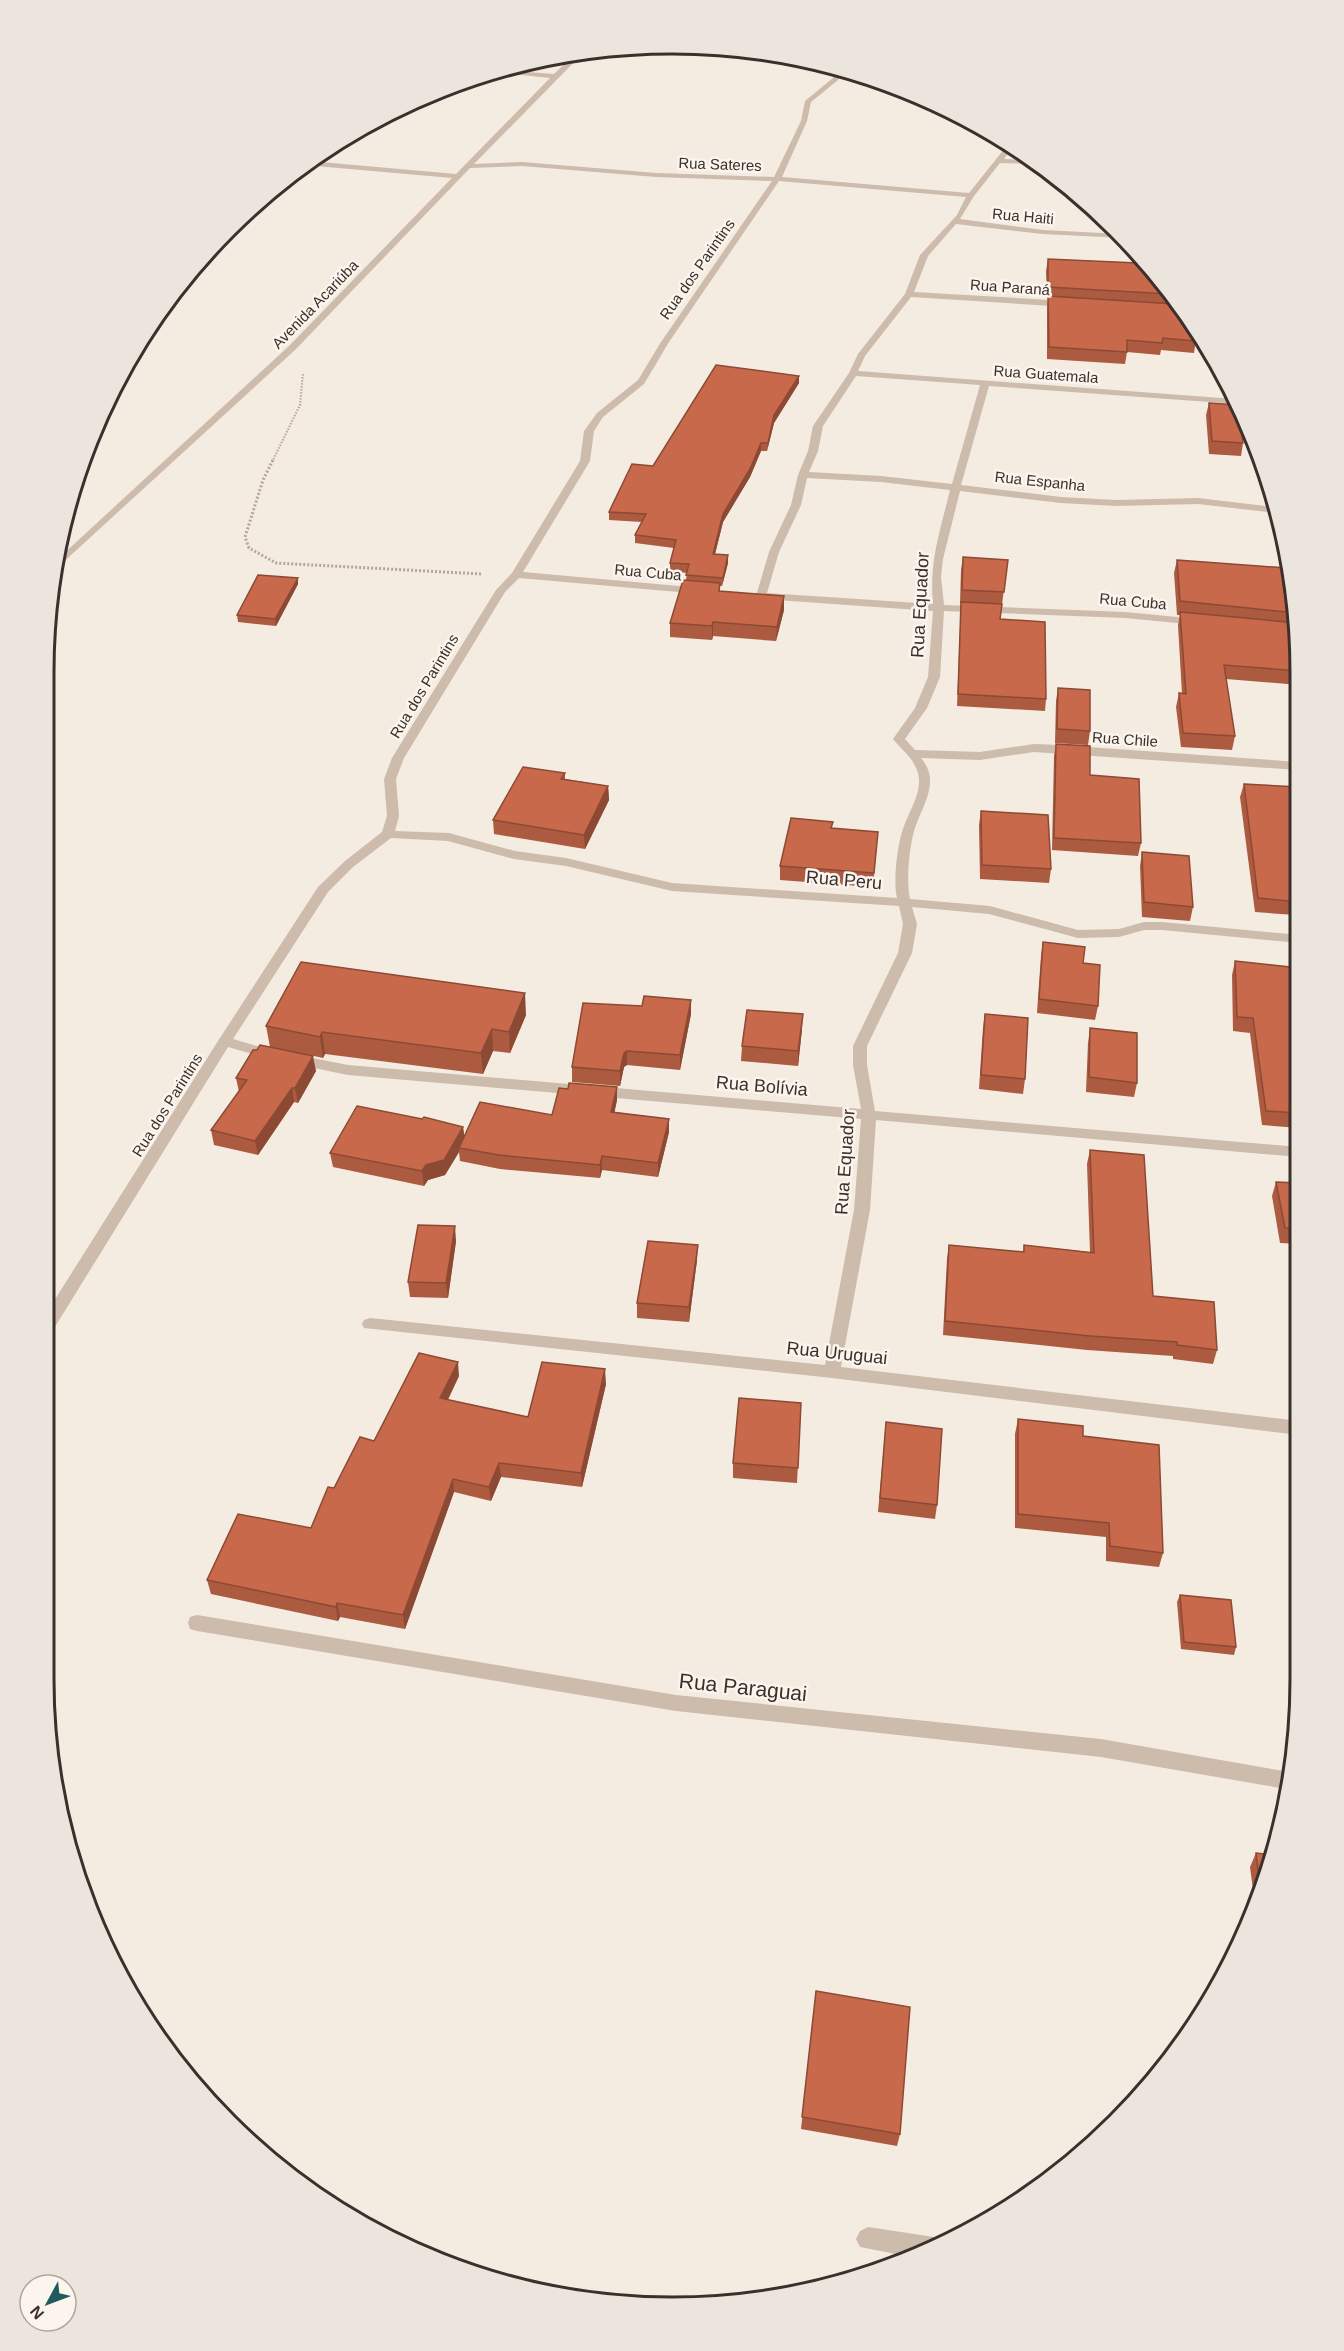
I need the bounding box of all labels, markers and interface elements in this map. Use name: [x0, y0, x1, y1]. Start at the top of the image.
street label: Rua Sateres: [678, 154, 762, 174]
street label: Rua Haiti: [992, 205, 1054, 227]
street label: Rua dos Parintins: [656, 216, 738, 322]
street label: Avenida Acariúba: [268, 256, 362, 352]
street label: Rua Paraná: [969, 276, 1051, 298]
street label: Rua Guatemala: [993, 362, 1100, 386]
street label: Rua Espanha: [994, 468, 1087, 494]
street label: Rua Equador: [907, 552, 933, 658]
street label: Rua Cuba: [614, 561, 683, 583]
street label: Rua Cuba: [1099, 590, 1168, 612]
street label: Rua dos Parintins: [386, 631, 462, 741]
street label: Rua Chile: [1092, 728, 1158, 750]
street label: Rua Peru: [805, 867, 883, 893]
street label: Rua dos Parintins: [128, 1050, 206, 1160]
street label: Rua Bolívia: [715, 1072, 810, 1100]
street label: Rua Equador: [831, 1108, 859, 1216]
street label: Rua Uruguai: [786, 1338, 888, 1368]
street label: Rua Paraguai: [678, 1669, 808, 1705]
north arrow: [18, 2273, 78, 2333]
text: N: [27, 2303, 47, 2322]

